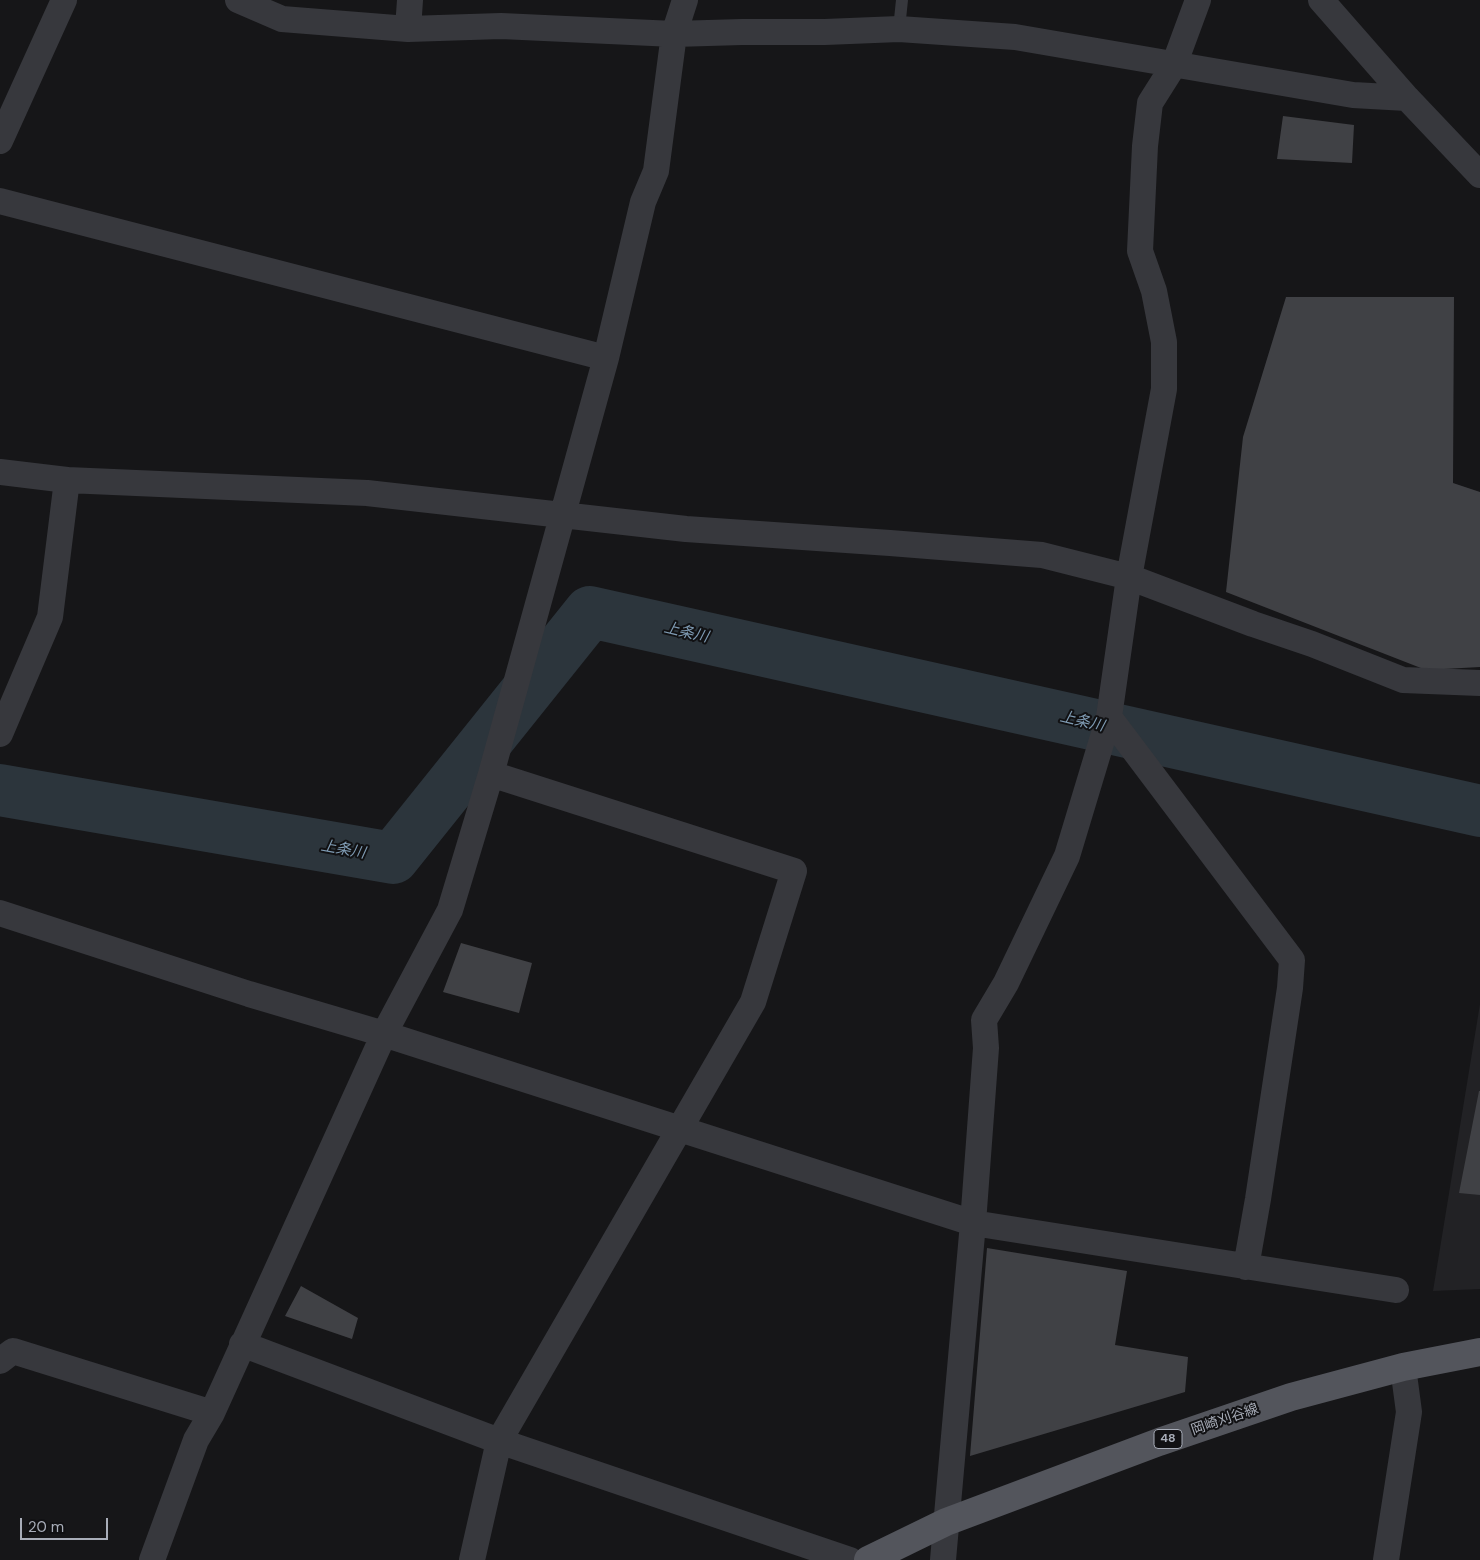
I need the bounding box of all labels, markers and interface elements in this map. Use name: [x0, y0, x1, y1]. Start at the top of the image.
water label: 上条川: [662, 619, 710, 647]
water label: 上条川: [1058, 708, 1106, 736]
water label: 上条川: [319, 837, 367, 863]
street label: 岡崎刈谷線: [1189, 1401, 1261, 1439]
road number: 48: [1154, 1430, 1182, 1448]
scale bar: [22, 1508, 110, 1540]
text: 20 m: [28, 1517, 64, 1537]

